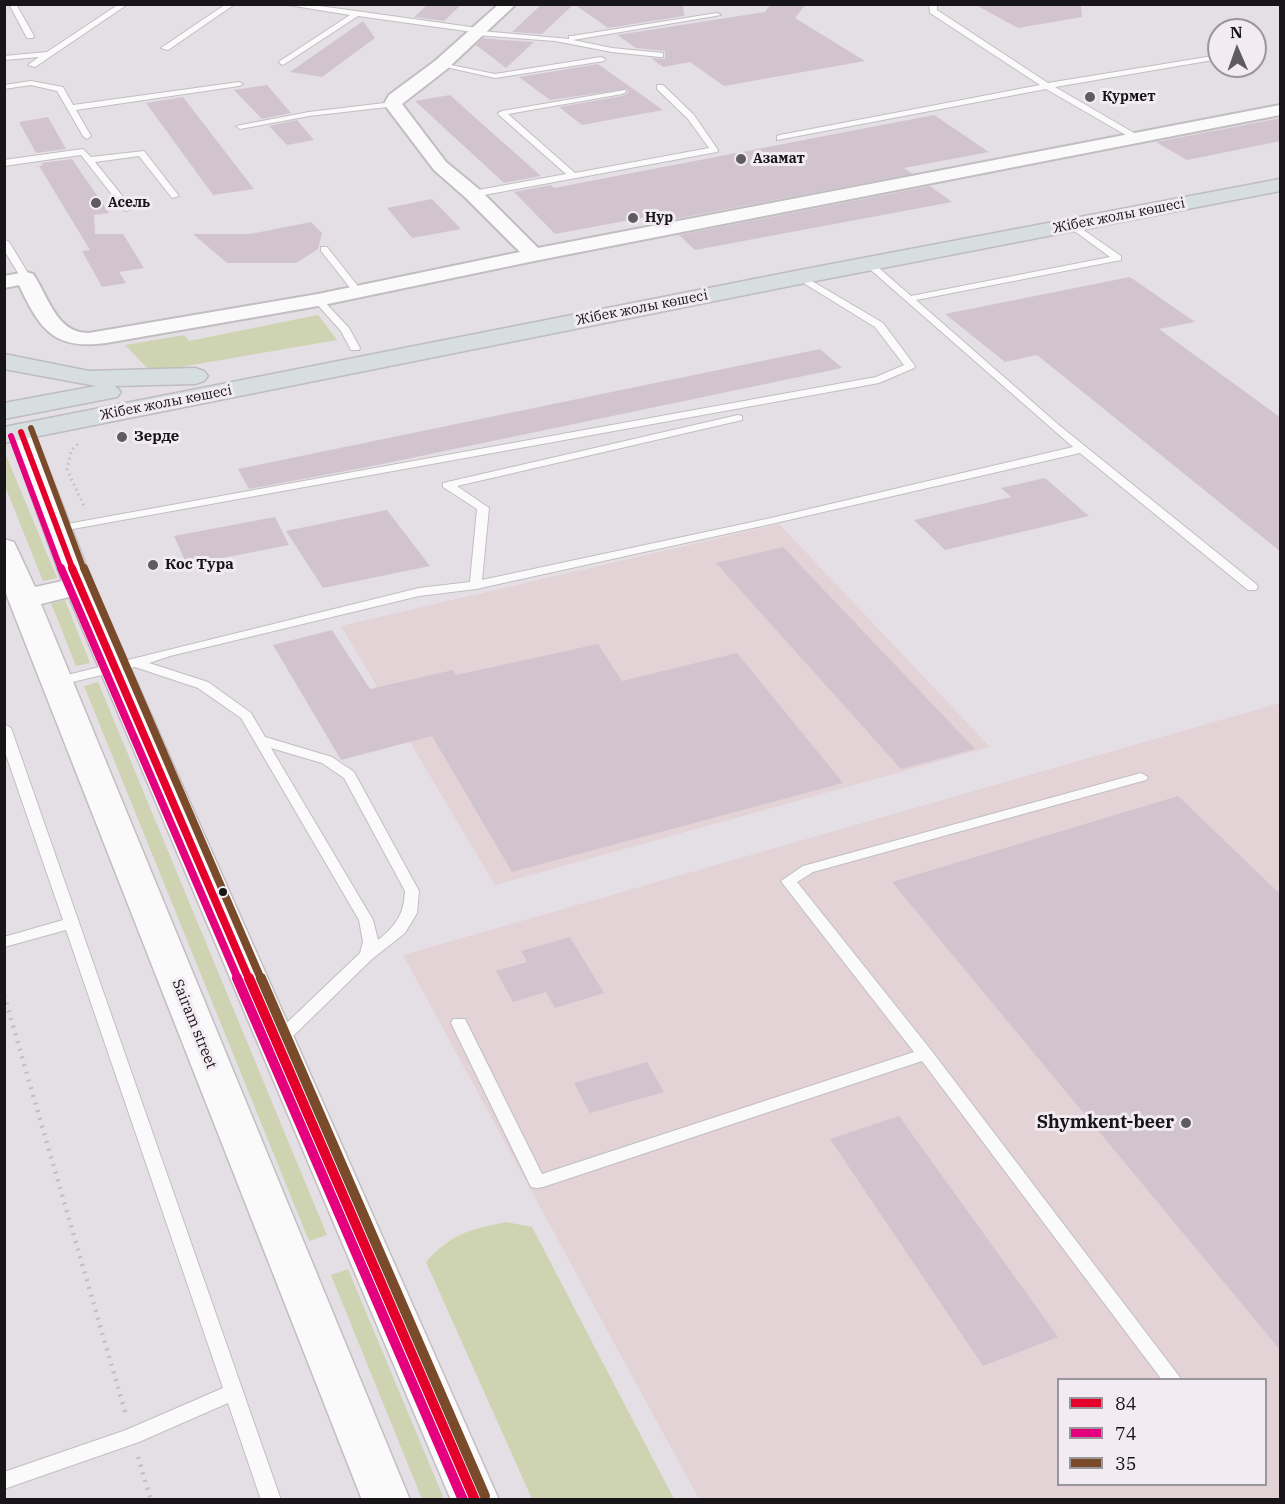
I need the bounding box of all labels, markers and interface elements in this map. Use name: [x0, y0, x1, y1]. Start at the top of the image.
north arrow: [1207, 18, 1267, 78]
text: N: [1230, 22, 1243, 42]
place label: Курмет: [1102, 89, 1156, 105]
marker: Курмет: [1083, 90, 1097, 104]
place label: Азамат: [753, 151, 805, 167]
marker: Азамат: [734, 152, 748, 166]
place label: Асель: [108, 195, 150, 211]
street label: Жібек жолы көшесі: [1052, 195, 1186, 237]
marker: Асель: [89, 196, 103, 210]
place label: Нур: [645, 210, 673, 226]
marker: Нур: [626, 211, 640, 225]
street label: Жібек жолы көшесі: [575, 287, 709, 329]
street label: Жібек жолы көшесі: [99, 382, 233, 424]
place label: Зерде: [134, 428, 179, 446]
marker: Зерде: [115, 430, 129, 444]
place label: Кос Тура: [165, 556, 234, 574]
marker: Кос Тура: [146, 558, 160, 572]
unlabelled marker: [217, 886, 229, 898]
street label: Sairam street: [168, 977, 220, 1071]
place label: Shymkent-beer: [1037, 1112, 1174, 1134]
marker: Shymkent-beer: [1179, 1116, 1193, 1130]
legend: [1057, 1378, 1267, 1486]
text: 84: [1115, 1392, 1137, 1415]
text: 74: [1115, 1422, 1137, 1445]
text: 35: [1115, 1452, 1137, 1475]

